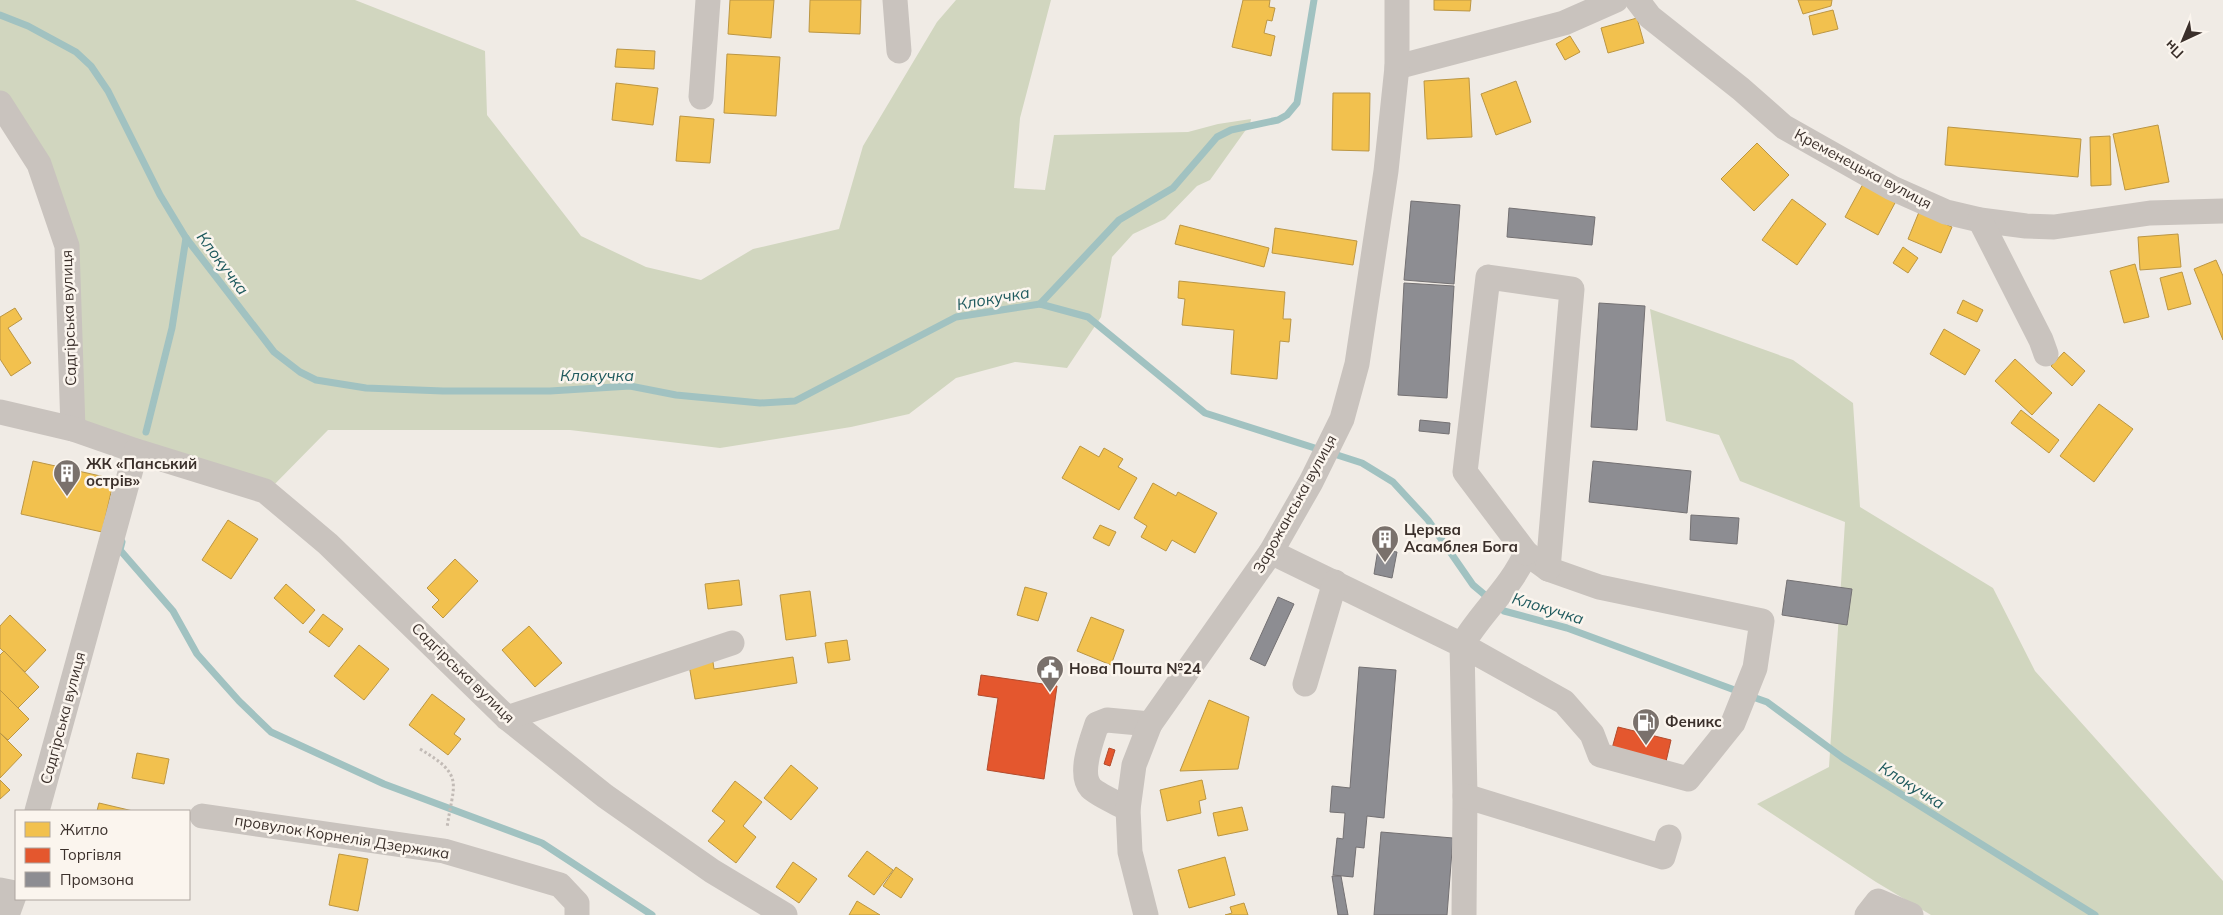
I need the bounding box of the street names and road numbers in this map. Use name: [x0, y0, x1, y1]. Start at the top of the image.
street label: Кременецька вулиця: [1791, 124, 1935, 213]
street label: Садгірська вулиця: [57, 250, 80, 386]
street label: Зарожанська вулиця: [1249, 431, 1340, 576]
street label: Садгірська вулиця: [408, 619, 519, 727]
street label: Садгірська вулиця: [36, 650, 89, 786]
street label: провулок Корнелія Дзержика: [233, 810, 451, 863]

